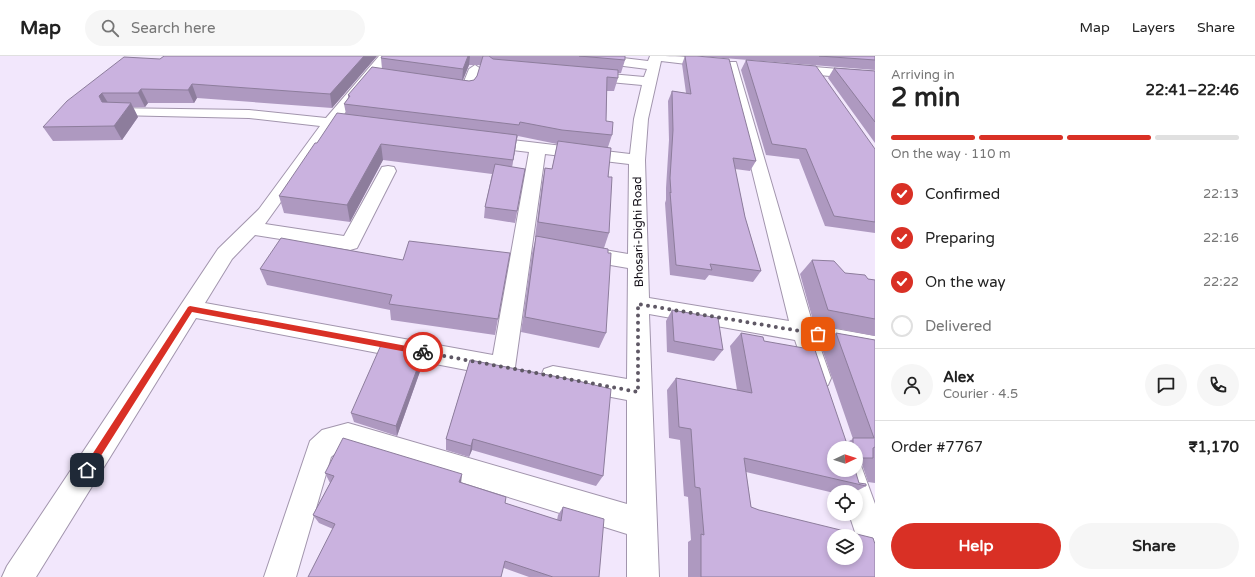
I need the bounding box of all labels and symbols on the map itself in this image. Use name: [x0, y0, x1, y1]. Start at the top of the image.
street label: Bhosari-Dighi Road: [630, 176, 646, 288]
pin: [801, 317, 835, 351]
courier: [403, 332, 443, 372]
north arrow: [827, 441, 863, 477]
pin: [70, 453, 104, 487]

